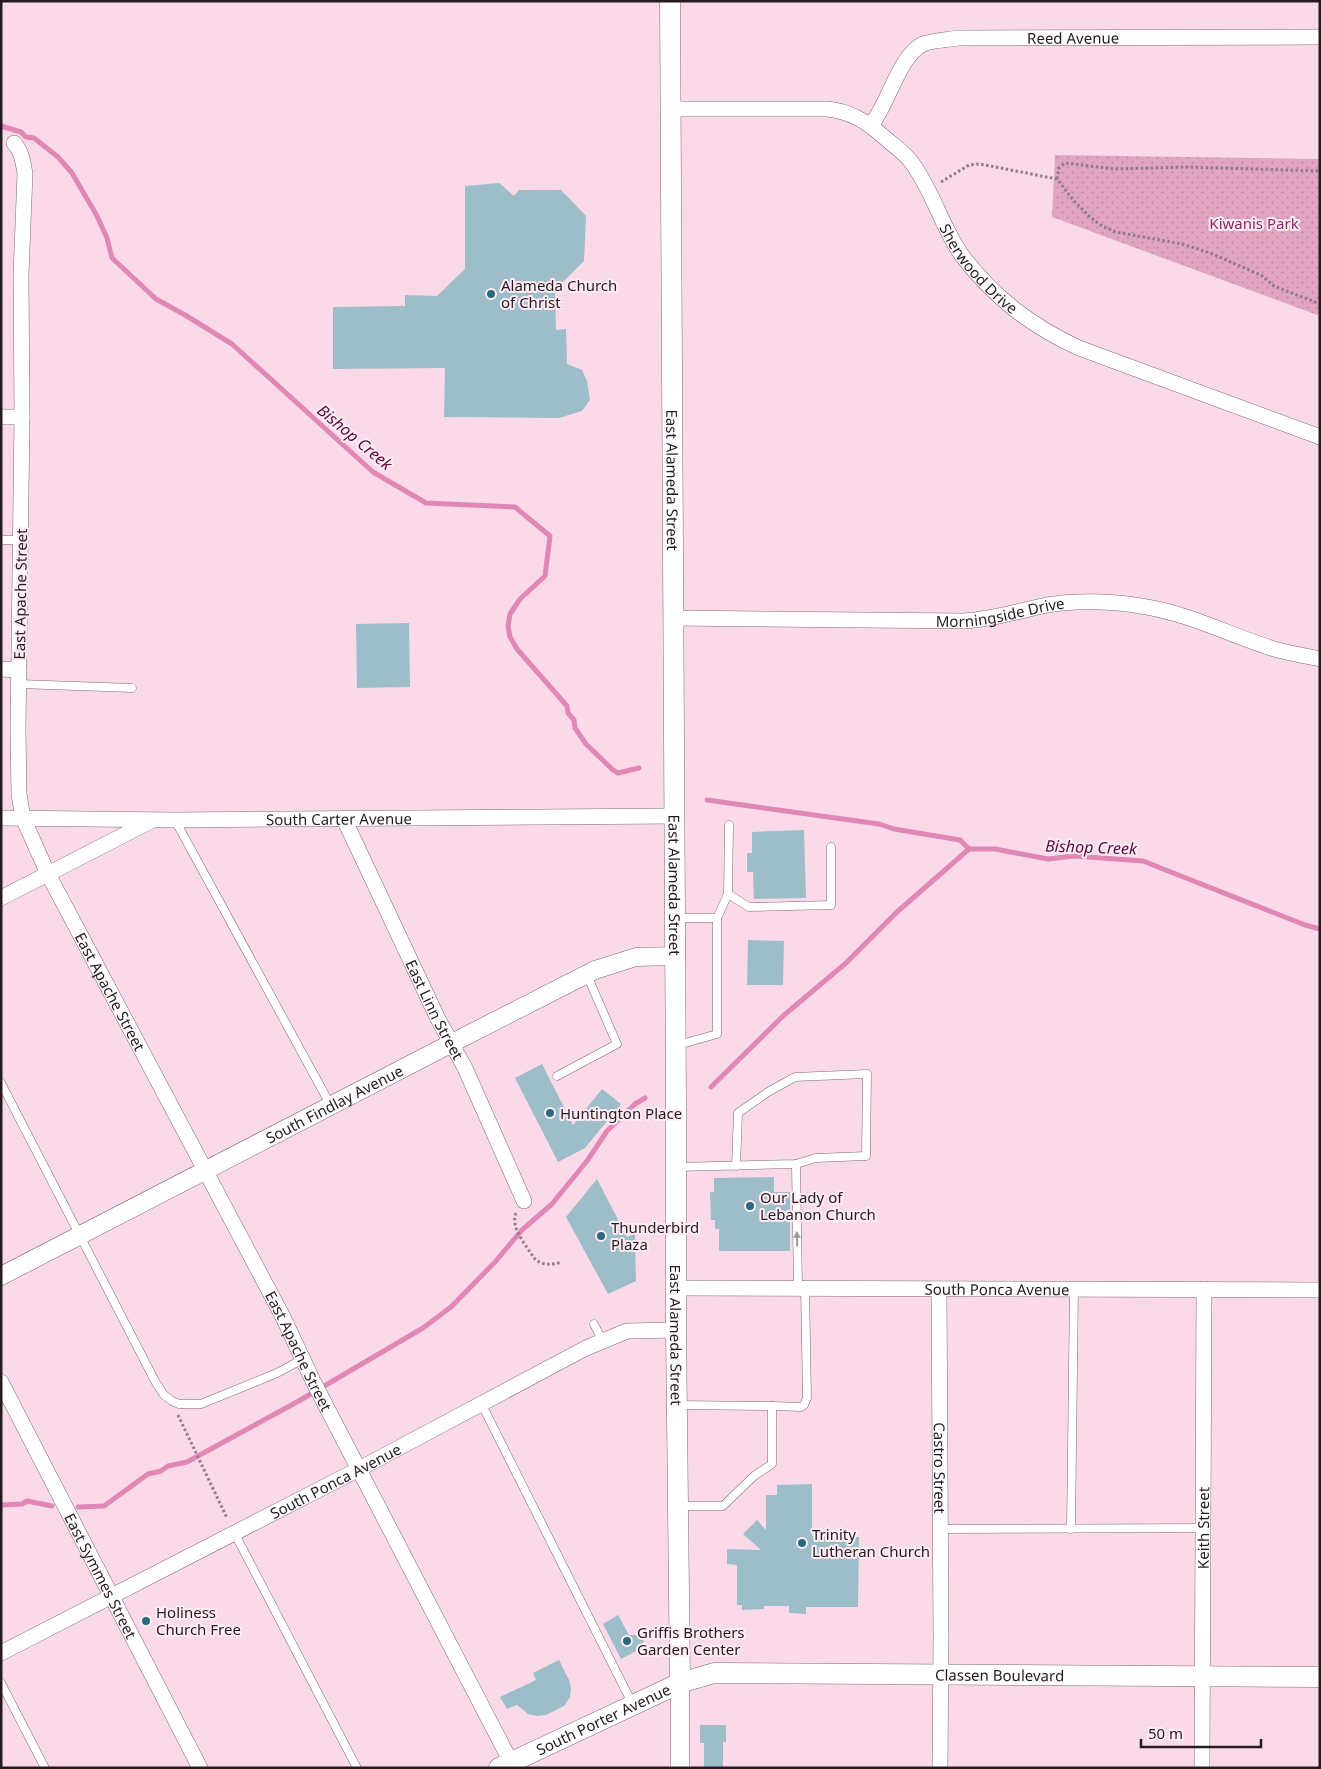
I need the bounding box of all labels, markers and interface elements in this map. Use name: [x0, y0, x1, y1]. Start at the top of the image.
street label: Reed Avenue: [1027, 28, 1119, 48]
park label: Kiwanis Park: [1209, 213, 1299, 233]
street label: Sherwood Drive: [936, 220, 1022, 318]
place label: Alameda Church of Christ: [501, 275, 617, 312]
marker: Alameda Church of Christ: [485, 288, 497, 300]
water label: Bishop Creek: [313, 399, 398, 476]
street label: East Alameda Street: [662, 409, 683, 551]
street label: East Apache Street: [9, 528, 31, 660]
street label: Morningside Drive: [936, 593, 1065, 631]
street label: South Carter Avenue: [266, 808, 412, 829]
street label: East Alameda Street: [664, 814, 685, 956]
water label: Bishop Creek: [1045, 834, 1138, 860]
street label: East Apache Street: [71, 929, 150, 1055]
street label: East Linn Street: [401, 956, 469, 1064]
street label: South Findlay Avenue: [262, 1060, 406, 1148]
place label: Huntington Place: [560, 1103, 682, 1123]
marker: Huntington Place: [544, 1107, 556, 1119]
place label: Our Lady of Lebanon Church: [760, 1187, 876, 1224]
marker: Our Lady of Lebanon Church: [744, 1200, 756, 1212]
place label: Thunderbird Plaza: [611, 1217, 699, 1254]
marker: Thunderbird Plaza: [595, 1230, 607, 1242]
one-way arrow: [793, 1231, 801, 1247]
street label: East Alameda Street: [666, 1264, 687, 1406]
street label: South Ponca Avenue: [925, 1279, 1069, 1299]
street label: East Apache Street: [261, 1287, 337, 1415]
street label: Castro Street: [930, 1422, 950, 1514]
street label: South Ponca Avenue: [266, 1439, 404, 1523]
street label: Keith Street: [1193, 1486, 1213, 1569]
street label: East Symmes Street: [60, 1510, 142, 1643]
place label: Trinity Lutheran Church: [812, 1524, 930, 1561]
marker: Trinity Lutheran Church: [796, 1537, 808, 1549]
place label: Holiness Church Free: [156, 1602, 241, 1639]
marker: Holiness Church Free: [140, 1615, 152, 1627]
place label: Griffis Brothers Garden Center: [637, 1622, 745, 1659]
marker: Griffis Brothers Garden Center: [621, 1635, 633, 1647]
street label: Classen Boulevard: [935, 1664, 1064, 1685]
street label: South Porter Avenue: [533, 1679, 674, 1759]
scale bar: [1141, 1716, 1261, 1748]
text: 50 m: [1148, 1723, 1183, 1743]

